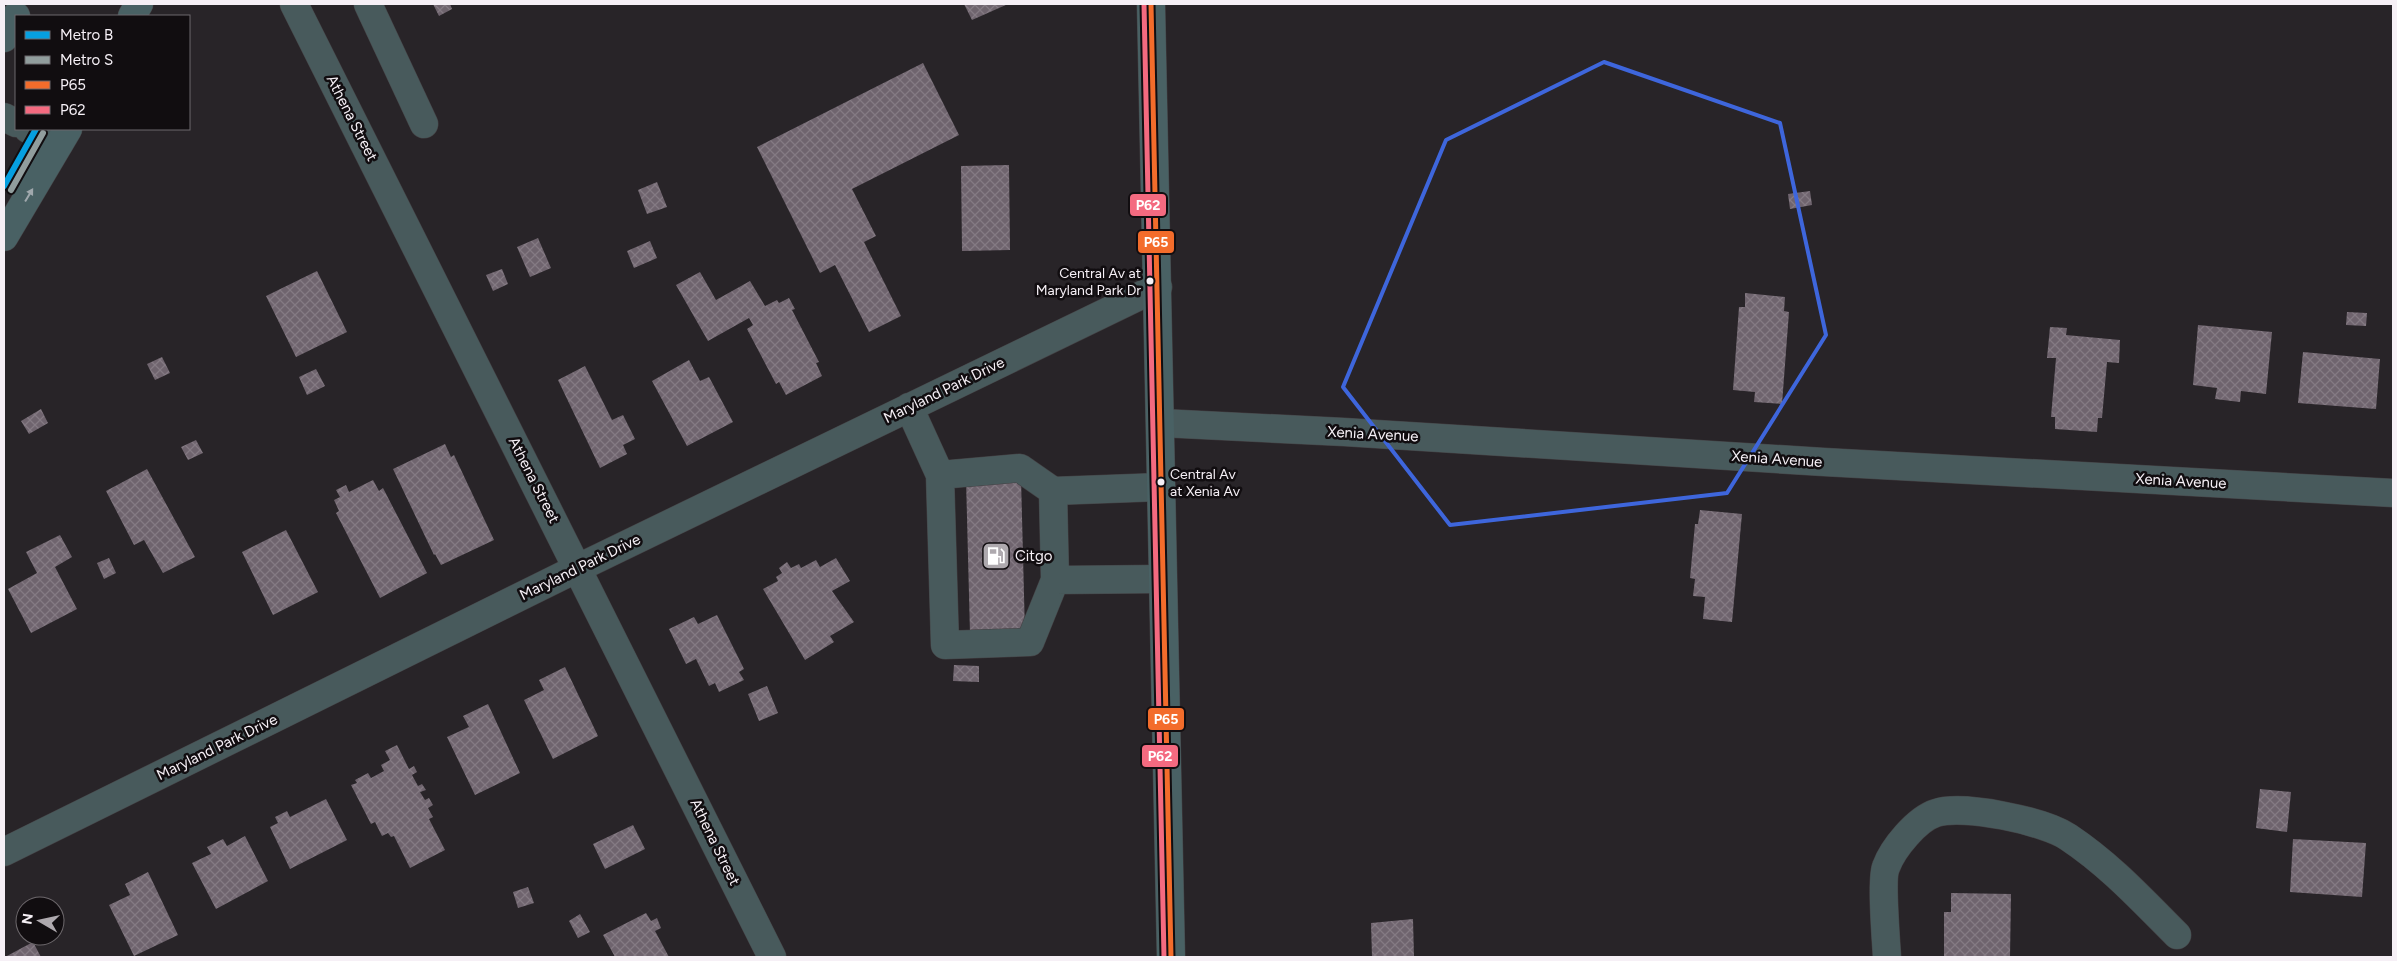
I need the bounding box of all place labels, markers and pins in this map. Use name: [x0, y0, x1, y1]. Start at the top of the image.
place label: Central Av at Maryland Park Dr: [1036, 265, 1141, 299]
marker: Central Av at Maryland Park Dr: [1145, 276, 1155, 286]
place label: Central Av at Xenia Av: [1170, 466, 1241, 500]
marker: Central Av at Xenia Av: [1156, 477, 1166, 487]
fuel station icon: Citgo: [981, 541, 1011, 571]
place label: Citgo: [1015, 547, 1053, 565]

